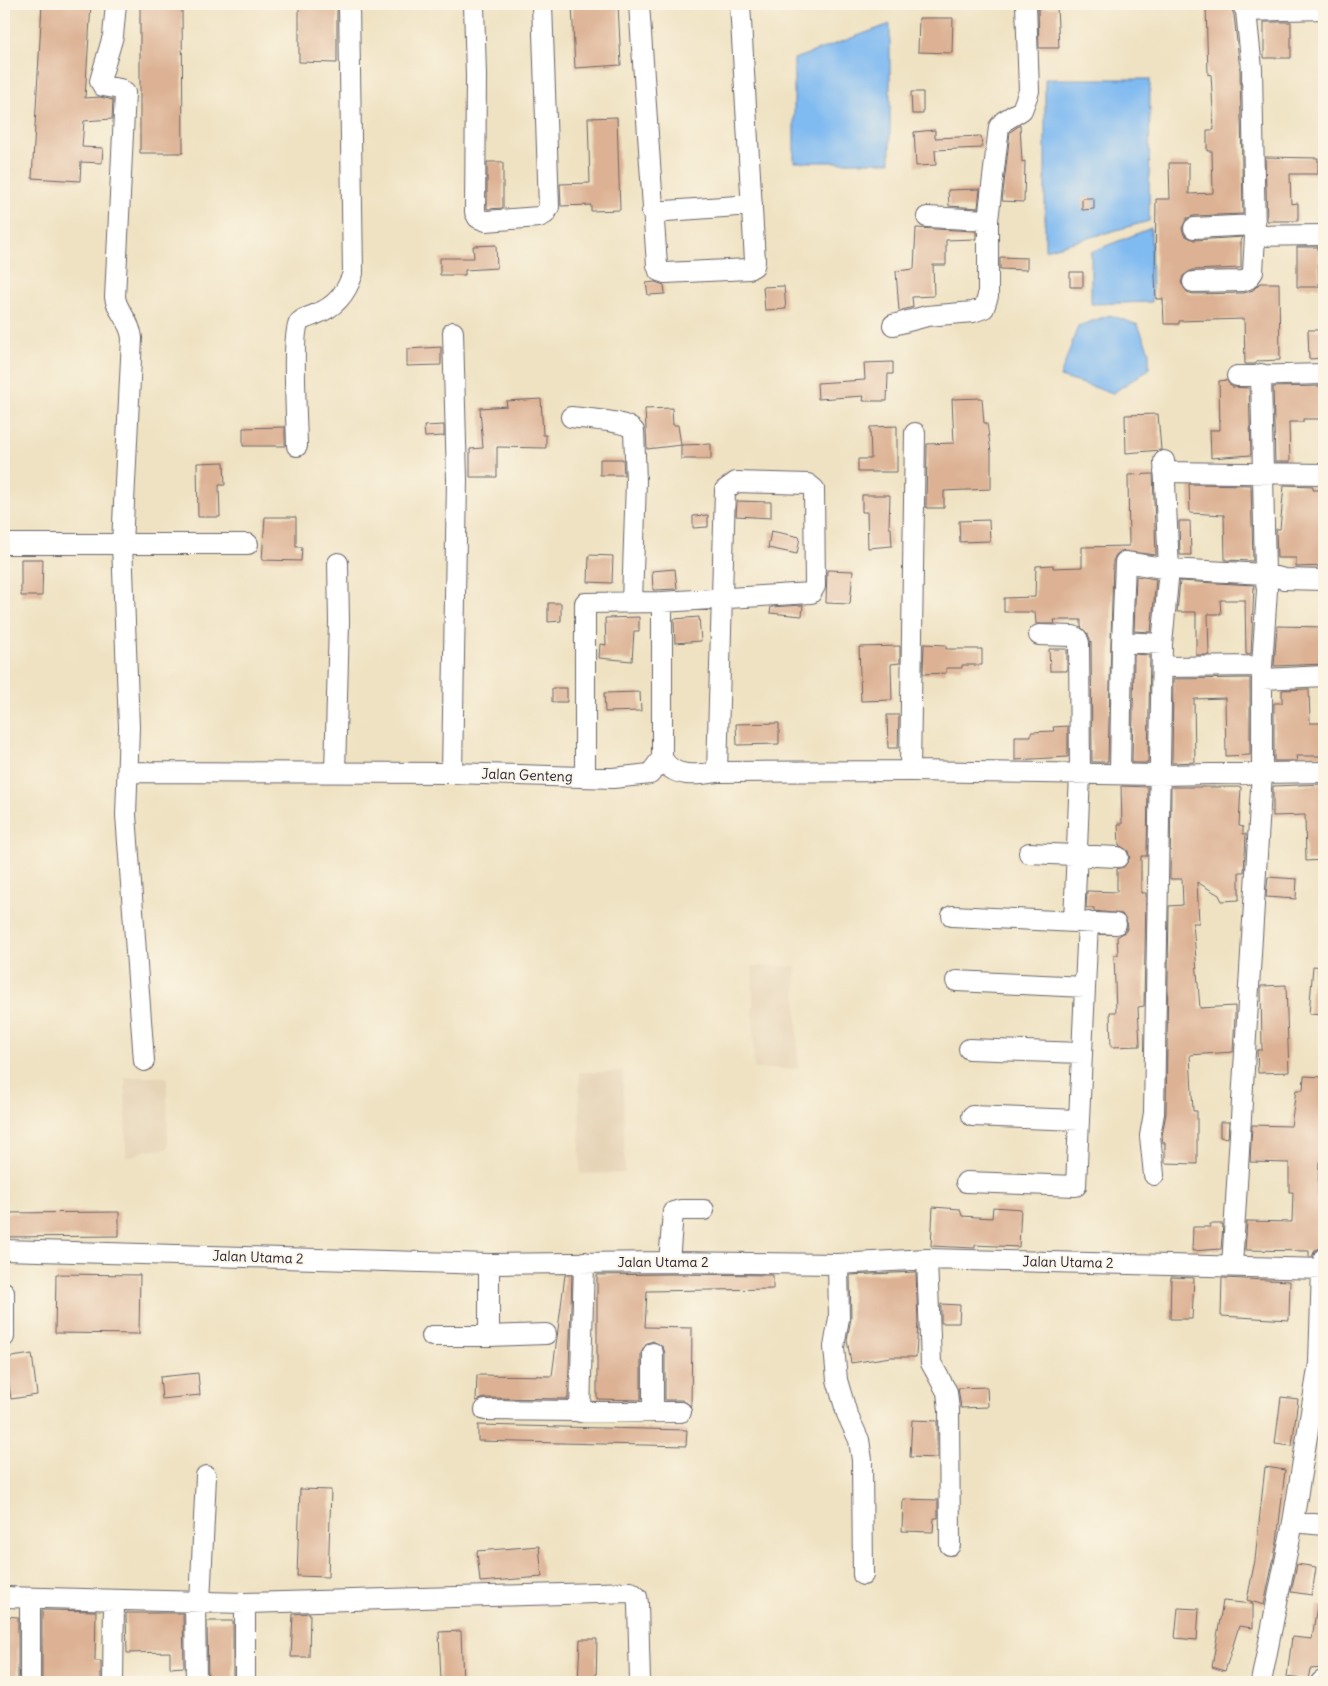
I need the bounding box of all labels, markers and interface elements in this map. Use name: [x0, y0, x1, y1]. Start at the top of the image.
street label: Jalan Genteng: [481, 764, 573, 786]
street label: Jalan Utama 2: [212, 1246, 304, 1268]
street label: Jalan Utama 2: [1022, 1252, 1114, 1272]
street label: Jalan Utama 2: [617, 1253, 709, 1271]

